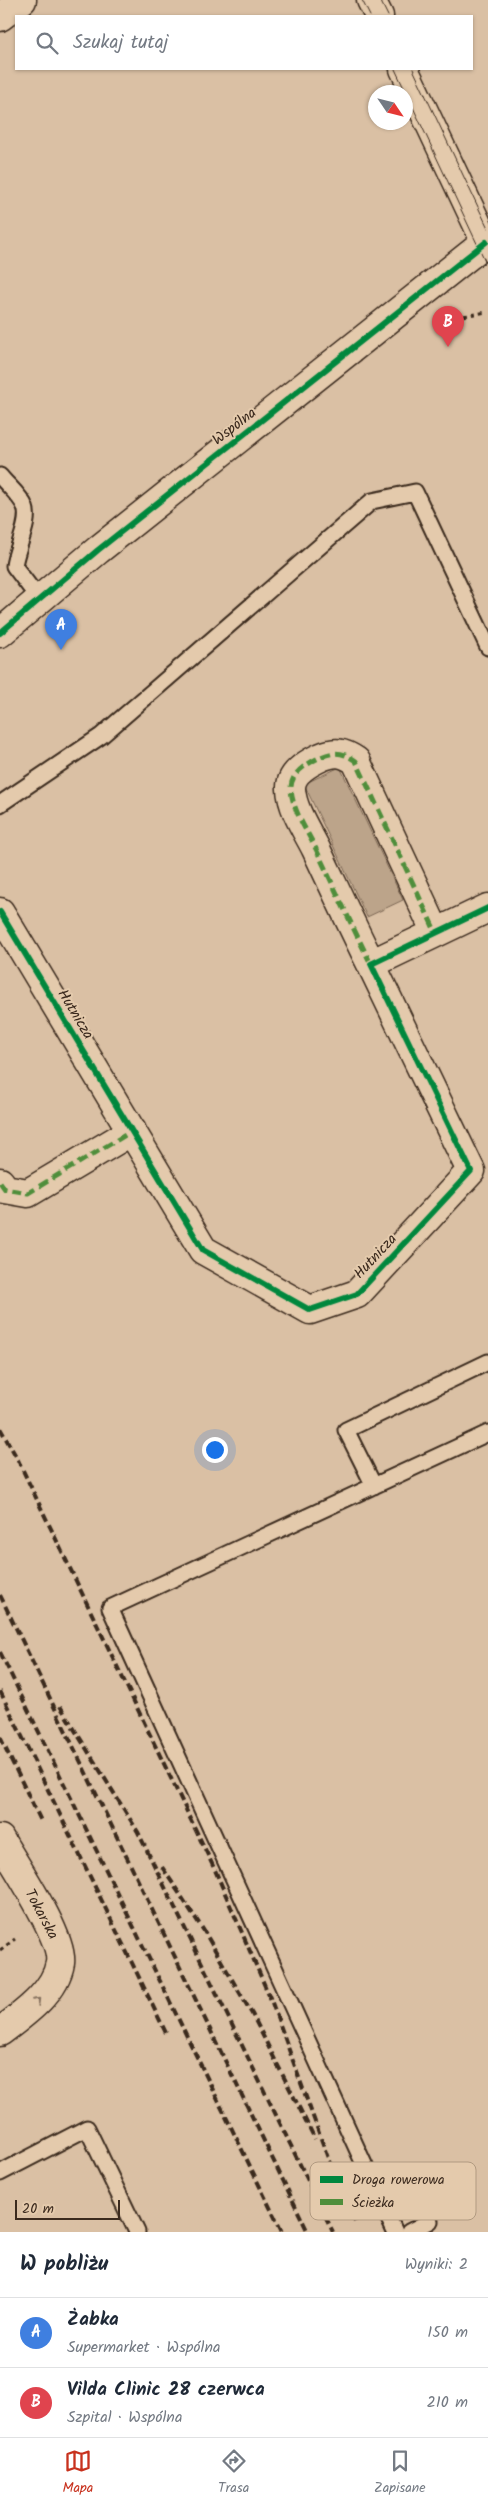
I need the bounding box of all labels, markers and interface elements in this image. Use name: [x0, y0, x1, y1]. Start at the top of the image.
search box: [15, 15, 473, 70]
text: Szukaj tutaj: [73, 28, 168, 58]
icon: search: [33, 29, 61, 57]
north arrow: [368, 85, 413, 130]
pin: B: [432, 306, 464, 347]
street label: Wspólna: [207, 402, 262, 452]
pin: A: [45, 609, 77, 650]
street label: Hutnicza: [51, 985, 100, 1044]
street label: Hutnicza: [348, 1228, 403, 1285]
your location: [202, 1437, 228, 1463]
street label: Tokarska: [18, 1885, 64, 1944]
one-way arrow: [31, 1997, 40, 2006]
legend: [310, 2162, 476, 2220]
text: Droga rowerowa: [352, 2169, 445, 2191]
text: Ścieżka: [352, 2192, 394, 2214]
scale bar: [15, 2197, 120, 2220]
text: 20 m: [22, 2198, 54, 2220]
text: W pobliżu: [20, 2248, 108, 2281]
text: Wyniki: 2: [405, 2252, 468, 2277]
text: Żabka: [67, 2305, 119, 2335]
text: A: [31, 2320, 41, 2345]
text: 150 m: [427, 2320, 468, 2345]
text: Supermarket · Wspólna: [67, 2335, 221, 2360]
text: Vilda Clinic 28 czerwca: [67, 2375, 265, 2405]
text: B: [31, 2390, 41, 2415]
text: 210 m: [427, 2390, 468, 2415]
text: Szpital · Wspólna: [67, 2405, 182, 2430]
tab: Mapa: [62, 2447, 93, 2499]
tab: Trasa: [218, 2447, 249, 2499]
tab: Zapisane: [374, 2447, 426, 2499]

